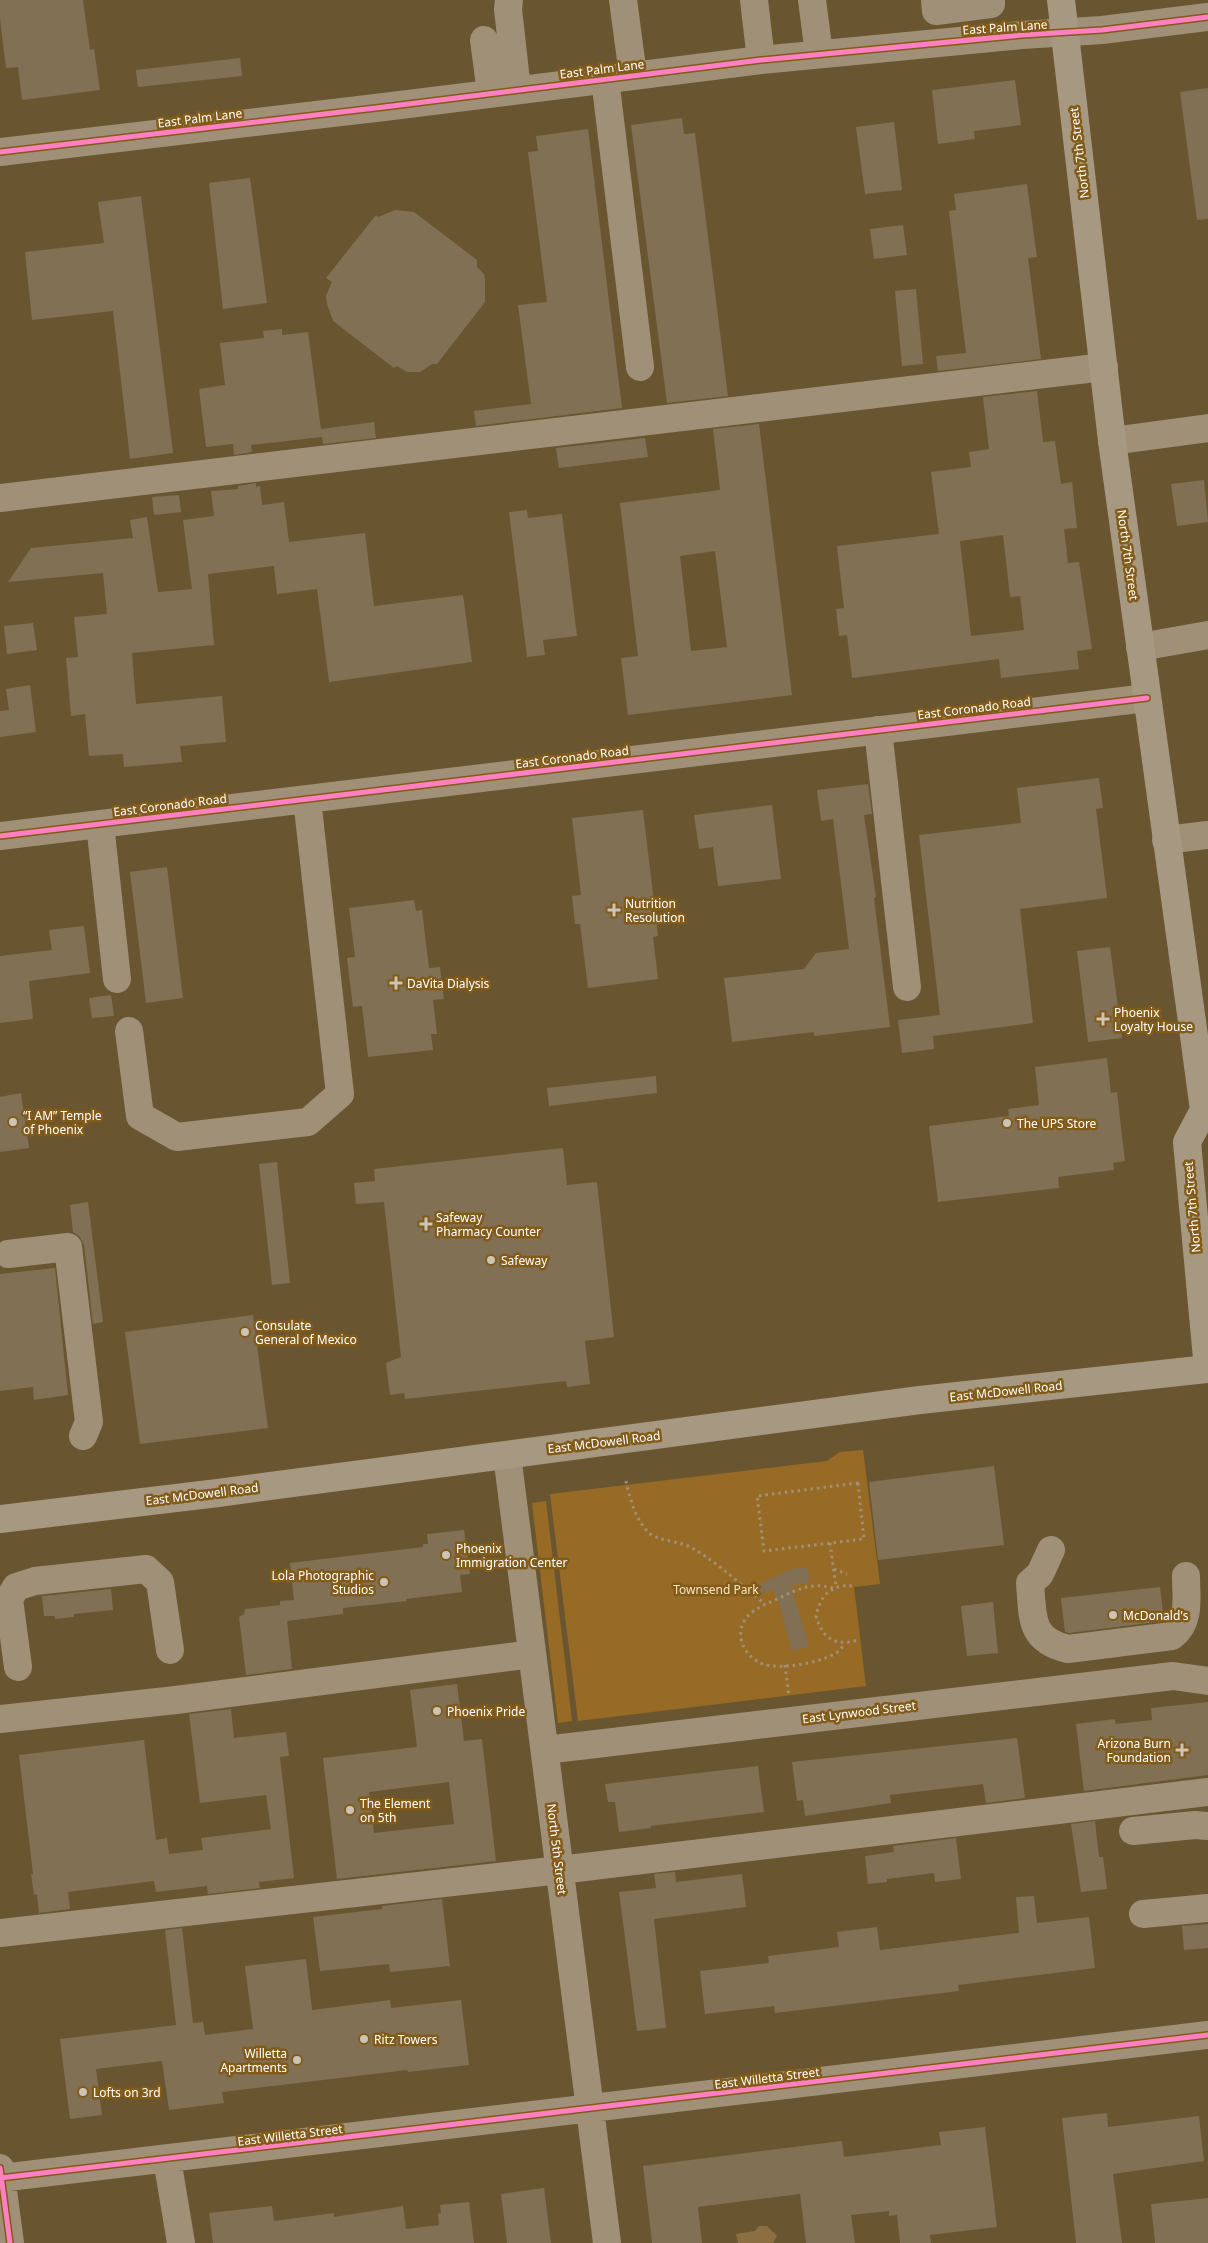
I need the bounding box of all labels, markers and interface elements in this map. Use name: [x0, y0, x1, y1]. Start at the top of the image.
street label: East Palm Lane: [962, 16, 1048, 38]
street label: East Palm Lane: [559, 55, 646, 83]
street label: East Palm Lane: [157, 104, 244, 132]
street label: North 7th Street: [1065, 106, 1093, 199]
street label: North 7th Street: [1113, 509, 1143, 602]
street label: East Coronado Road: [916, 693, 1032, 723]
street label: East Coronado Road: [514, 742, 630, 772]
street label: East Coronado Road: [112, 790, 228, 820]
place label: Nutrition Resolution: [625, 895, 685, 926]
marker: Nutrition Resolution: [607, 903, 621, 917]
place label: DaVita Dialysis: [407, 975, 490, 992]
marker: DaVita Dialysis: [389, 976, 403, 990]
place label: Phoenix Loyalty House: [1114, 1004, 1193, 1035]
marker: Phoenix Loyalty House: [1096, 1012, 1110, 1026]
place label: “I AM” Temple of Phoenix: [23, 1107, 102, 1138]
place label: The UPS Store: [1017, 1115, 1097, 1132]
marker: “I AM” Temple of Phoenix: [7, 1116, 19, 1128]
marker: The UPS Store: [1001, 1117, 1013, 1129]
street label: North 7th Street: [1179, 1160, 1204, 1253]
place label: Safeway Pharmacy Counter: [436, 1209, 541, 1240]
marker: Safeway Pharmacy Counter: [420, 1218, 432, 1230]
place label: Safeway: [501, 1252, 548, 1269]
marker: Safeway: [485, 1254, 497, 1266]
place label: Consulate General of Mexico: [255, 1317, 357, 1348]
marker: Consulate General of Mexico: [239, 1326, 251, 1338]
street label: East McDowell Road: [949, 1377, 1063, 1405]
street label: East McDowell Road: [547, 1427, 661, 1457]
street label: East McDowell Road: [145, 1479, 259, 1509]
place label: Phoenix Immigration Center: [456, 1540, 568, 1571]
marker: Phoenix Immigration Center: [440, 1549, 452, 1561]
place label: Lola Photographic Studios: [271, 1567, 374, 1598]
marker: Lola Photographic Studios: [378, 1576, 390, 1588]
park label: Townsend Park: [673, 1581, 759, 1598]
place label: McDonald's: [1123, 1607, 1189, 1624]
marker: McDonald's: [1107, 1609, 1119, 1621]
street label: East Lynwood Street: [801, 1697, 917, 1727]
place label: Phoenix Pride: [447, 1703, 525, 1720]
marker: Phoenix Pride: [431, 1705, 443, 1717]
place label: Arizona Burn Foundation: [1098, 1735, 1171, 1766]
marker: Arizona Burn Foundation: [1175, 1743, 1189, 1757]
place label: The Element on 5th: [360, 1795, 431, 1826]
street label: North 5th Street: [543, 1803, 571, 1896]
marker: The Element on 5th: [344, 1804, 356, 1816]
place label: Ritz Towers: [374, 2031, 438, 2048]
marker: Ritz Towers: [358, 2033, 370, 2045]
place label: Willetta Apartments: [220, 2045, 287, 2076]
marker: Willetta Apartments: [291, 2054, 303, 2066]
street label: East Willetta Street: [713, 2063, 821, 2093]
place label: Lofts on 3rd: [93, 2084, 161, 2101]
marker: Lofts on 3rd: [77, 2086, 89, 2098]
street label: East Willetta Street: [236, 2120, 344, 2150]

